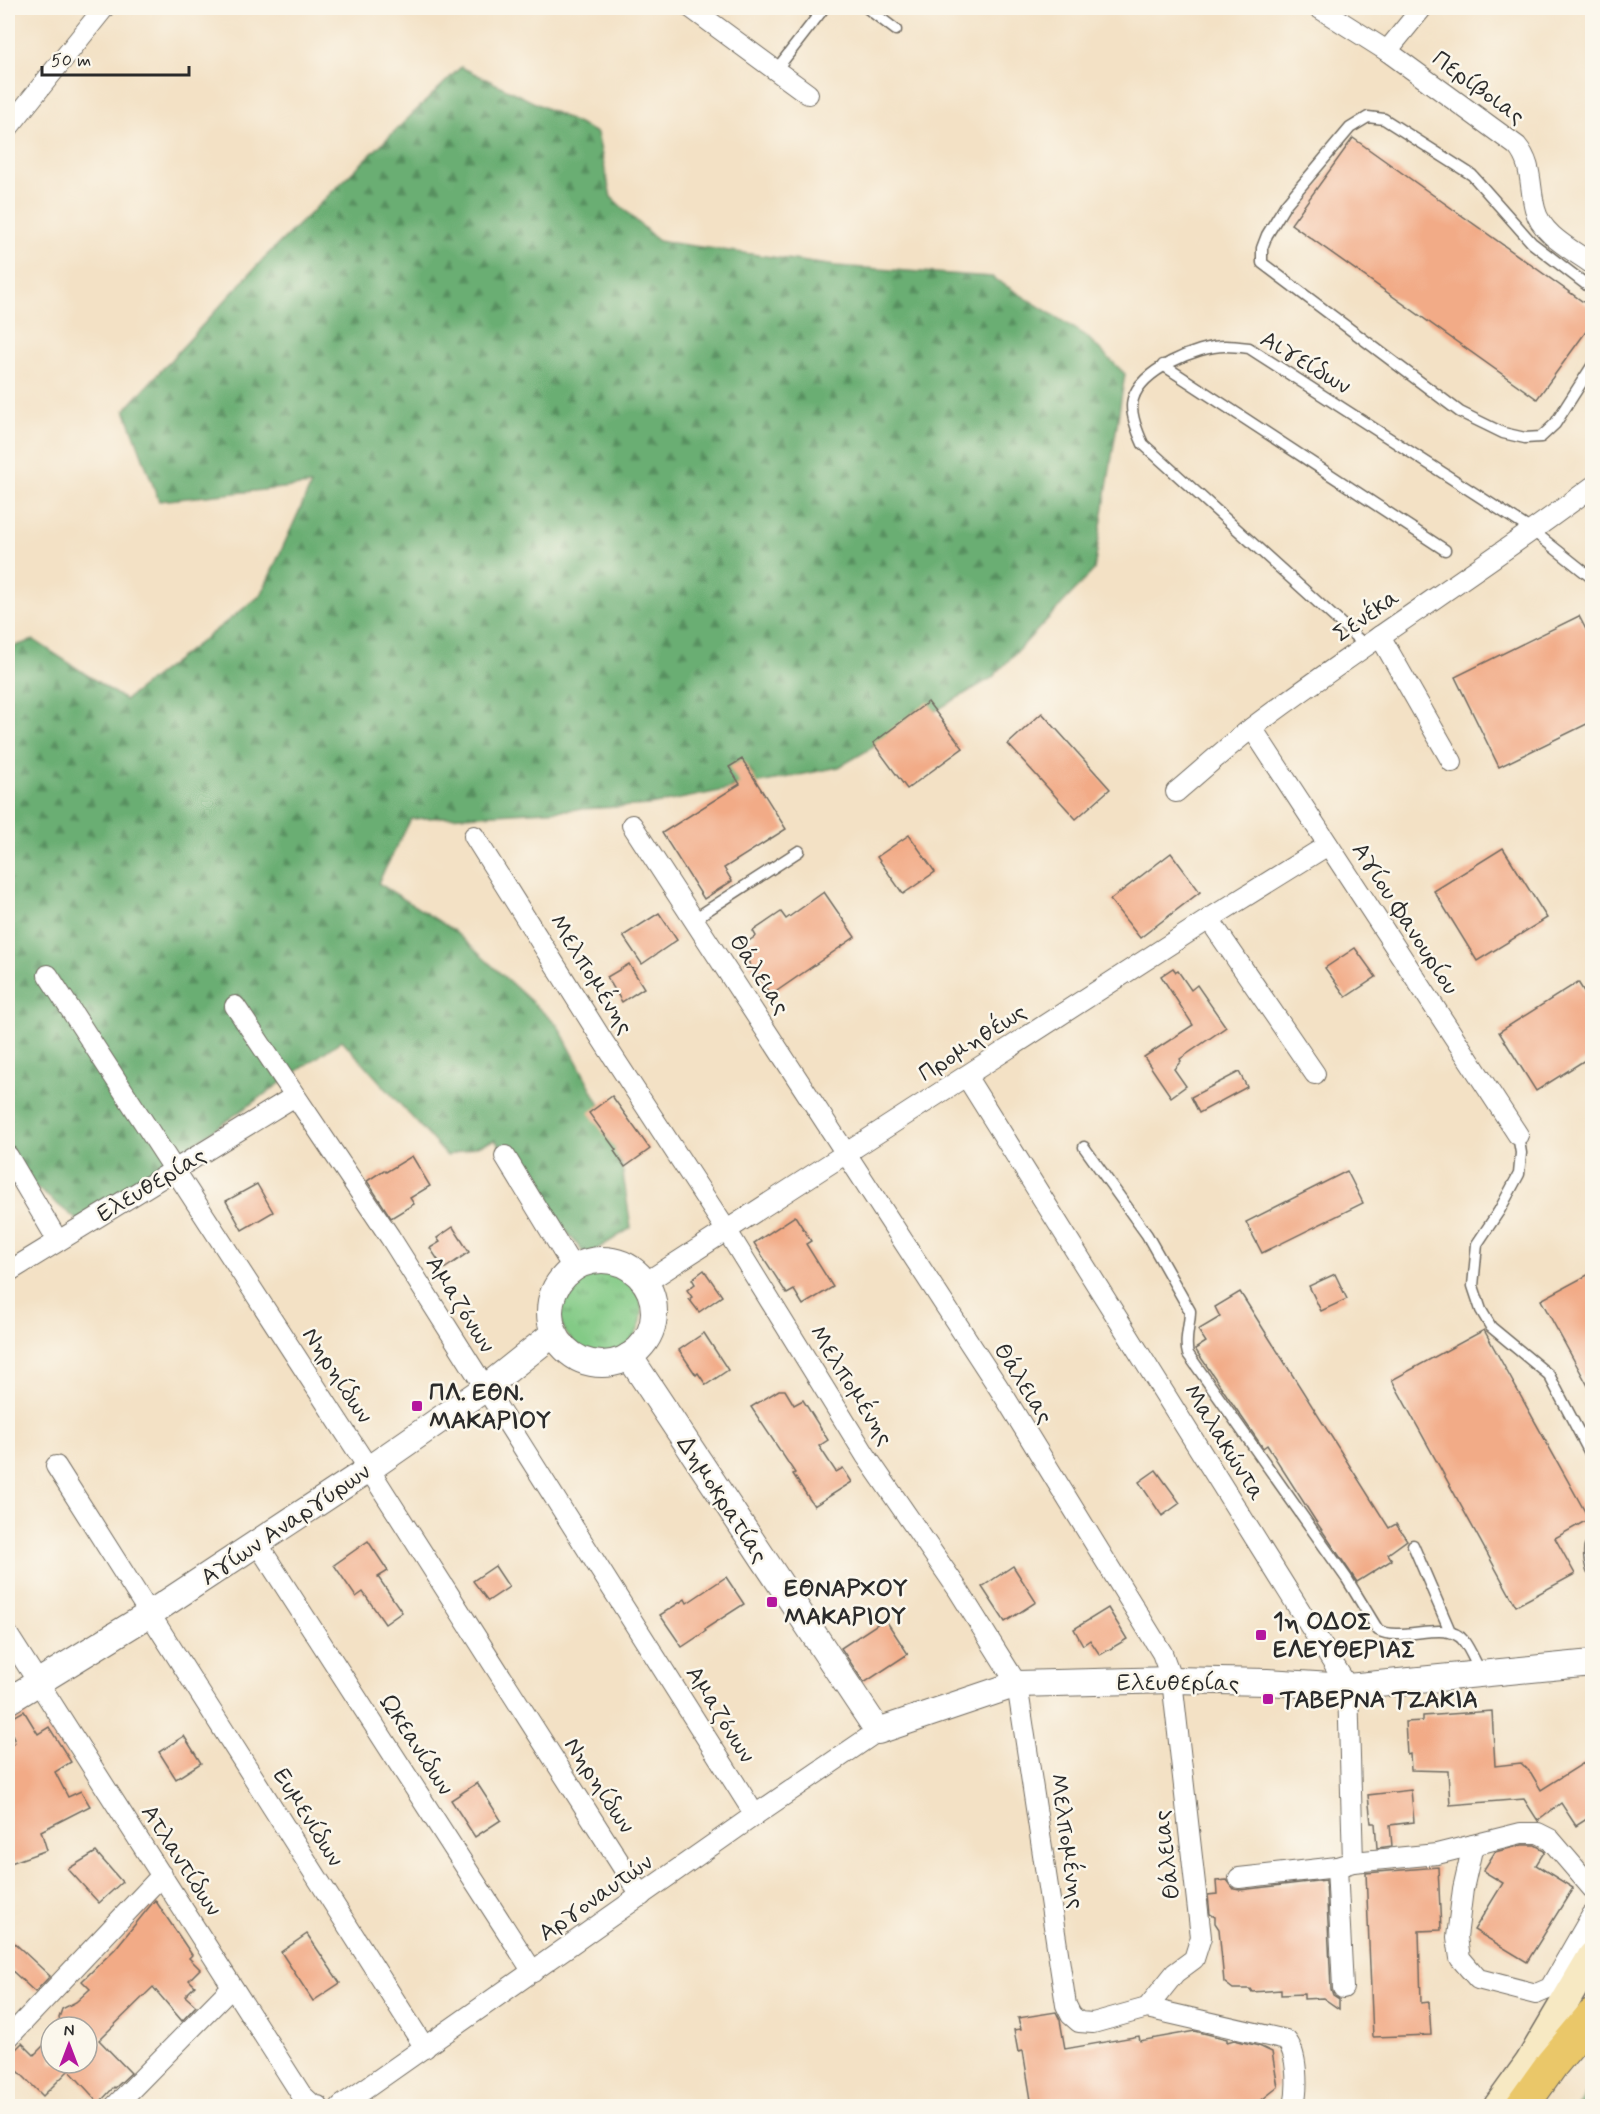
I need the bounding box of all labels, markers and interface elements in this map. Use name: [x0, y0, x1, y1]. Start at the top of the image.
scale bar: [42, 39, 189, 77]
street label: Περίβοιας: [1426, 44, 1531, 132]
text: 50 m: [51, 49, 91, 73]
street label: Αιγείδων: [1254, 324, 1356, 402]
street label: Σενέκα: [1327, 582, 1406, 650]
street label: Αγίου Φανουρίου: [1344, 837, 1466, 1001]
street label: Μελπομένης: [541, 908, 641, 1041]
street label: Θάλειας: [721, 929, 796, 1021]
street label: Προμηθέως: [912, 996, 1033, 1090]
street label: Ελευθερίας: [91, 1140, 212, 1230]
street label: Αμαζόνων: [418, 1250, 502, 1359]
street label: Μελπομένης: [801, 1319, 901, 1452]
street label: Νηρηίδων: [294, 1322, 379, 1430]
street label: Θάλειας: [986, 1337, 1060, 1430]
place label: ΠΛ. ΕΘΝ. ΜΑΚΑΡΙΟΥ: [429, 1378, 551, 1437]
street label: Μαλακώντα: [1176, 1379, 1272, 1507]
marker: ΠΛ. ΕΘΝ. ΜΑΚΑΡΙΟΥ: [410, 1399, 424, 1413]
street label: Δημοκρατίας: [669, 1430, 774, 1569]
street label: Αγίων Αναργύρων: [195, 1457, 377, 1594]
place label: ΕΘΝΑΡΧΟΥ ΜΑΚΑΡΙΟΥ: [784, 1574, 908, 1633]
marker: ΕΘΝΑΡΧΟΥ ΜΑΚΑΡΙΟΥ: [765, 1595, 779, 1609]
place label: 1η ΟΔΟΣ ΕΛΕΥΘΕΡΙΑΣ: [1273, 1607, 1416, 1666]
marker: 1η ΟΔΟΣ ΕΛΕΥΘΕΡΙΑΣ: [1254, 1628, 1268, 1642]
street label: Αμαζόνων: [678, 1660, 762, 1769]
street label: Ελευθερίας: [1117, 1668, 1239, 1699]
place label: ΤΑΒΕΡΝΑ ΤΖΑΚΙΑ: [1279, 1685, 1478, 1716]
street label: Ωκεανίδων: [371, 1688, 460, 1802]
marker: ΤΑΒΕΡΝΑ ΤΖΑΚΙΑ: [1261, 1692, 1275, 1706]
street label: Νηρηίδων: [556, 1732, 641, 1840]
street label: Ευμενίδων: [265, 1763, 350, 1873]
street label: Μελπομένης: [1042, 1771, 1092, 1911]
street label: Ατλαντίδων: [133, 1799, 228, 1923]
street label: Θάλειας: [1147, 1808, 1188, 1901]
street label: Αργοναυτών: [533, 1847, 659, 1949]
north arrow: [39, 2015, 99, 2075]
text: N: [64, 2021, 74, 2042]

